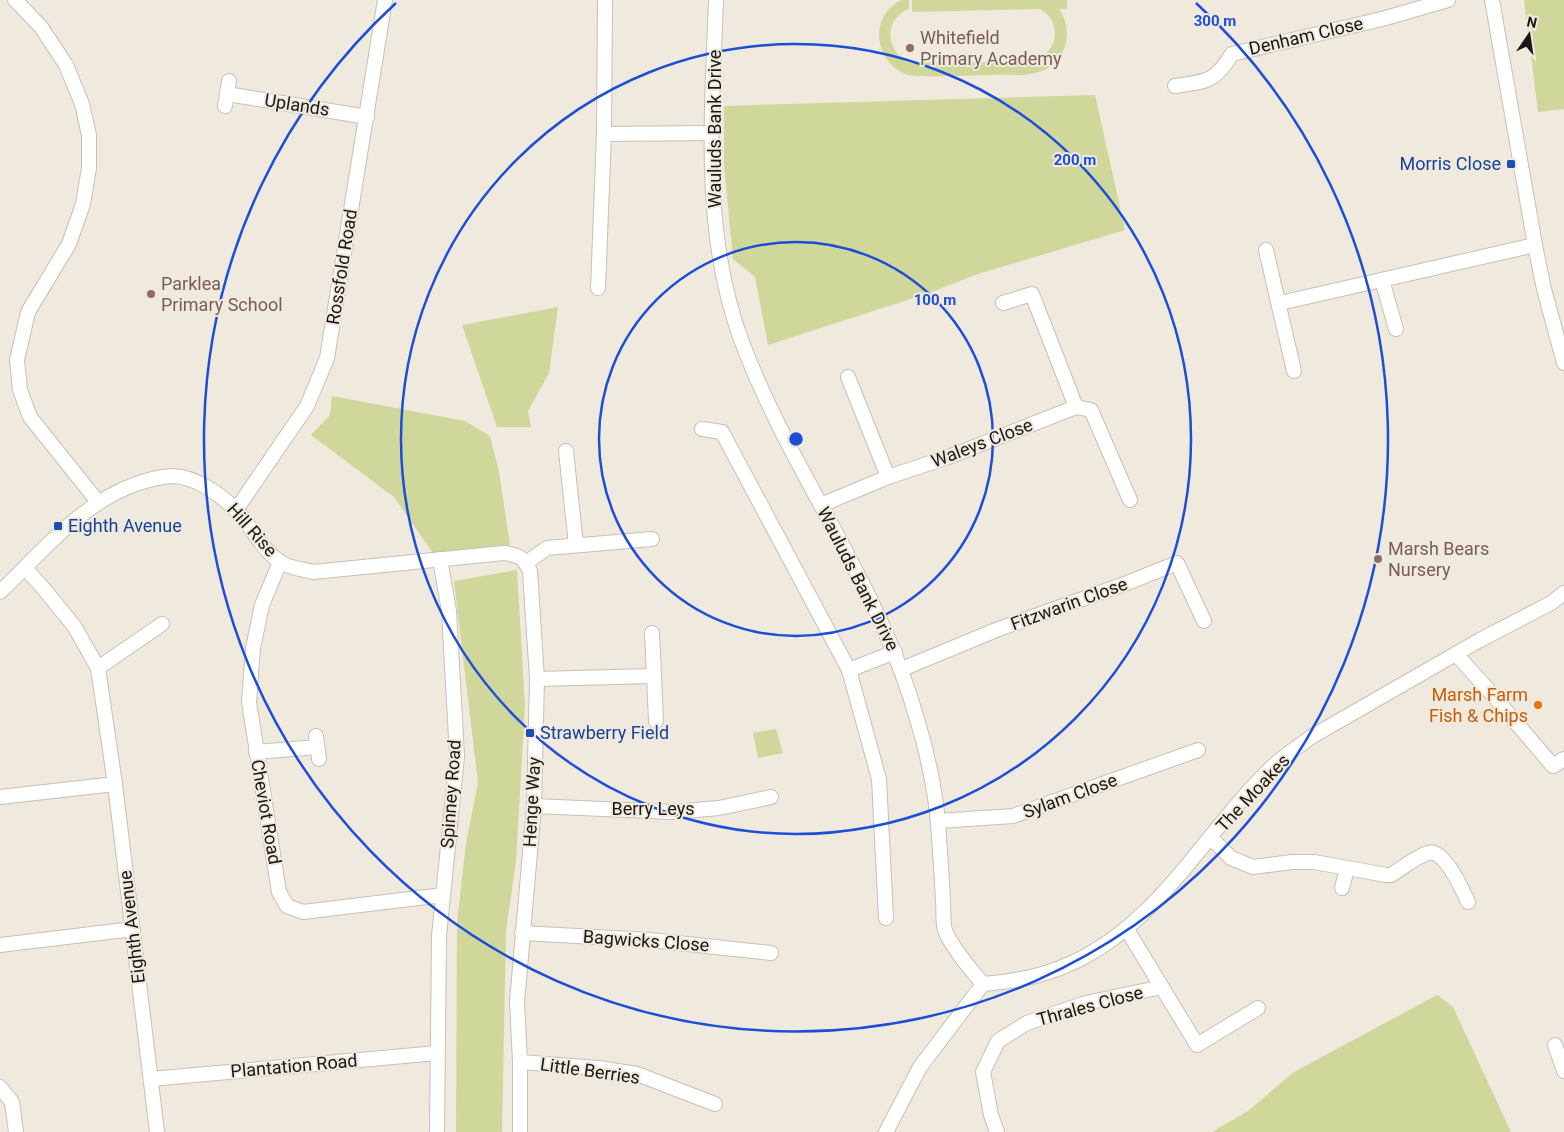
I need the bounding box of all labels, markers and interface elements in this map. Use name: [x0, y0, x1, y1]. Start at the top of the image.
north arrow: [1504, 10, 1554, 60]
text: 300 m: [1194, 12, 1236, 30]
street label: Denham Close: [1247, 12, 1365, 59]
text: N: [1525, 13, 1539, 31]
place label: Whitefield Primary Academy: [920, 27, 1062, 69]
marker: Whitefield Primary Academy: [904, 42, 916, 54]
street label: Wauluds Bank Drive: [704, 50, 725, 208]
street label: Uplands: [263, 89, 331, 120]
text: 200 m: [1054, 151, 1096, 169]
place label: Morris Close: [1399, 153, 1501, 174]
marker: Morris Close: [1505, 158, 1517, 170]
street label: Rossfold Road: [322, 208, 361, 326]
place label: Parklea Primary School: [161, 273, 283, 315]
marker: Parklea Primary School: [145, 288, 157, 300]
text: 100 m: [914, 291, 956, 309]
street label: Waleys Close: [928, 414, 1035, 471]
centre of rings: [787, 430, 805, 448]
street label: Hill Rise: [223, 499, 282, 561]
street label: Wauluds Bank Drive: [813, 503, 904, 654]
place label: Eighth Avenue: [68, 515, 182, 536]
marker: Eighth Avenue: [52, 520, 64, 532]
place label: Marsh Bears Nursery: [1388, 538, 1489, 580]
marker: Marsh Bears Nursery: [1372, 553, 1384, 565]
street label: Fitzwarin Close: [1008, 573, 1130, 634]
place label: Marsh Farm Fish & Chips: [1429, 684, 1528, 726]
marker: Marsh Farm Fish & Chips: [1532, 699, 1544, 711]
place label: Strawberry Field: [540, 722, 669, 743]
marker: Strawberry Field: [524, 727, 536, 739]
street label: Spinney Road: [436, 739, 465, 849]
street label: The Moakes: [1211, 750, 1294, 836]
street label: Henge Way: [519, 756, 544, 848]
street label: Cheviot Road: [247, 758, 286, 866]
street label: Sylam Close: [1020, 769, 1120, 822]
street label: Berry Leys: [611, 798, 695, 819]
street label: Eighth Avenue: [114, 869, 149, 985]
street label: Bagwicks Close: [582, 926, 710, 955]
street label: Thrales Close: [1034, 981, 1145, 1030]
street label: Plantation Road: [230, 1049, 358, 1082]
street label: Little Berries: [539, 1053, 641, 1088]

